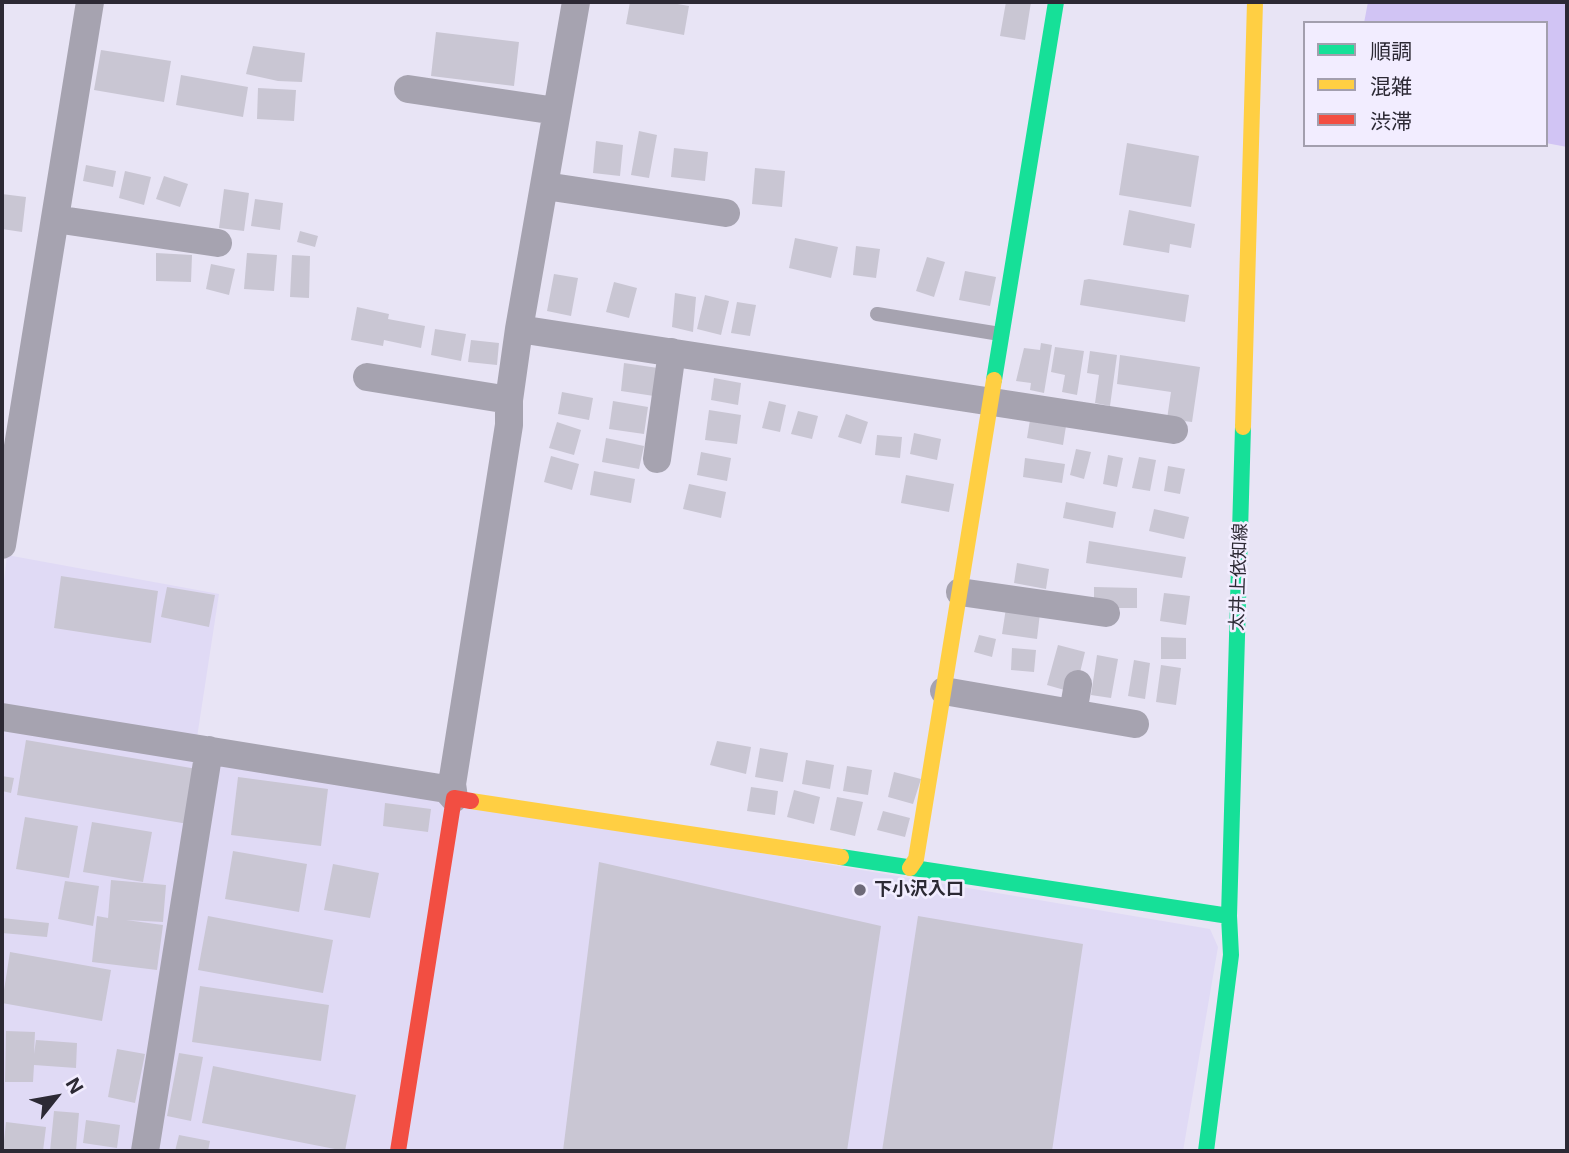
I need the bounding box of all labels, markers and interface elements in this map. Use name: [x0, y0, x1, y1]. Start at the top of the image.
legend: [1303, 21, 1548, 147]
text: 順調: [1370, 39, 1412, 64]
text: 混雑: [1370, 74, 1412, 99]
text: 渋滞: [1370, 109, 1412, 134]
street label: 太井上依知線: [1226, 523, 1252, 631]
place label: 下小沢入口: [874, 879, 964, 901]
marker: 下小沢入口: [852, 882, 868, 898]
north arrow: [21, 1062, 91, 1132]
text: N: [61, 1074, 88, 1098]

